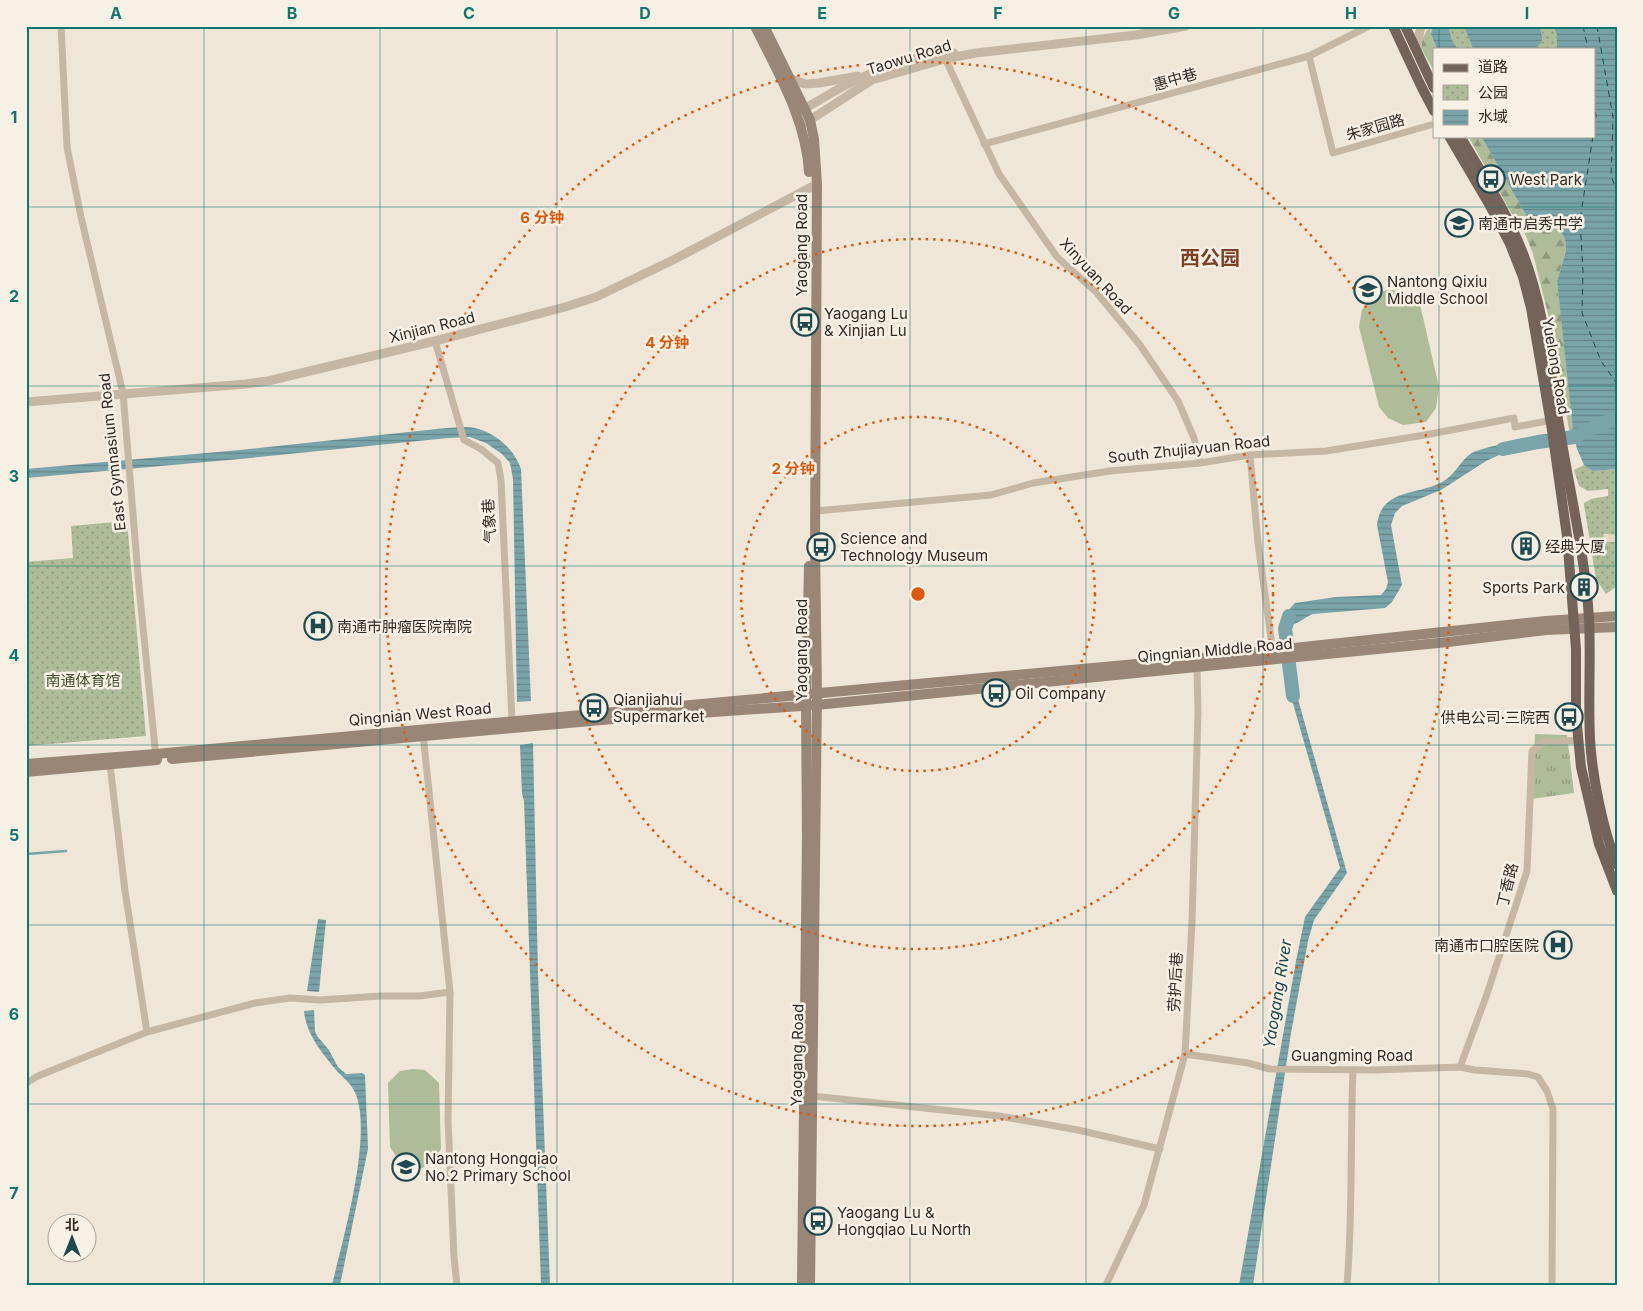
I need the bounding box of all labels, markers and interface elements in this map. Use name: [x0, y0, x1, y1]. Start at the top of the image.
text: A: [110, 3, 122, 23]
text: B: [287, 3, 297, 23]
text: C: [463, 3, 475, 23]
text: D: [639, 3, 651, 23]
text: E: [817, 3, 827, 23]
text: F: [993, 3, 1003, 23]
text: G: [1168, 3, 1180, 23]
text: H: [1345, 3, 1357, 23]
text: I: [1525, 3, 1529, 23]
street label: Taowu Road: [864, 35, 954, 79]
legend: [1433, 48, 1596, 138]
text: 道路: [1478, 57, 1508, 76]
street label: 惠中巷: [1151, 64, 1199, 94]
text: 公园: [1478, 83, 1508, 102]
text: 1: [11, 107, 17, 127]
text: 水域: [1478, 107, 1508, 126]
street label: 朱家园路: [1344, 110, 1406, 144]
bus stop icon: West Park: [1476, 164, 1506, 194]
place label: West Park: [1510, 170, 1583, 189]
street label: Yaogang Road: [792, 194, 811, 296]
text: 6 分钟: [520, 208, 564, 227]
school or university icon: 南通市启秀中学: [1444, 208, 1474, 238]
place label: 南通市启秀中学: [1478, 214, 1583, 233]
street label: Xinyuan Road: [1056, 234, 1136, 318]
district label: 西公园: [1180, 246, 1240, 270]
place label: Nantong Qixiu Middle School: [1387, 272, 1488, 308]
school or university icon: Nantong Qixiu Middle School: [1353, 275, 1383, 305]
text: 2: [9, 286, 19, 306]
place label: Yaogang Lu & Xinjian Lu: [824, 304, 908, 340]
street label: Xinjian Road: [387, 307, 477, 347]
bus stop icon: Yaogang Lu & Xinjian Lu: [790, 307, 820, 337]
street label: Yuelong Road: [1538, 316, 1574, 416]
text: 4 分钟: [645, 333, 689, 352]
street label: East Gymnasium Road: [94, 372, 130, 532]
street label: South Zhujiayuan Road: [1107, 431, 1271, 467]
text: 2 分钟: [771, 459, 815, 478]
text: 3: [9, 466, 19, 486]
street label: 气象巷: [478, 498, 500, 544]
place label: Science and Technology Museum: [840, 529, 988, 565]
building icon: 经典大厦: [1511, 531, 1541, 561]
bus stop icon: Science and Technology Museum: [806, 532, 836, 562]
place label: 经典大厦: [1545, 537, 1605, 556]
building icon: Sports Park: [1569, 572, 1599, 602]
place label: Sports Park: [1482, 578, 1566, 597]
centre of rings: [909, 585, 927, 603]
street label: Yaogang Road: [792, 599, 811, 701]
hospital icon: 南通市肿瘤医院南院: [303, 611, 333, 641]
place label: 南通市肿瘤医院南院: [337, 617, 472, 636]
street label: Qingnian Middle Road: [1137, 634, 1293, 666]
text: 4: [9, 645, 20, 665]
park label: 南通体育馆: [45, 671, 121, 690]
bus stop icon: Oil Company: [981, 678, 1011, 708]
place label: Oil Company: [1015, 684, 1106, 703]
place label: Qianjiahui Supermarket: [613, 690, 704, 726]
bus stop icon: Qianjiahui Supermarket: [579, 693, 609, 723]
street label: Qingnian West Road: [348, 698, 492, 730]
bus stop icon: 供电公司·三院西: [1554, 702, 1584, 732]
place label: 供电公司·三院西: [1441, 708, 1550, 727]
text: 5: [9, 825, 19, 845]
street label: 丁香路: [1492, 861, 1522, 909]
hospital icon: 南通市口腔医院: [1543, 930, 1573, 960]
place label: 南通市口腔医院: [1434, 936, 1539, 955]
water label: Yaogang River: [1258, 937, 1296, 1050]
street label: 劳护后巷: [1164, 952, 1186, 1012]
text: 6: [9, 1004, 19, 1024]
street label: Yaogang Road: [787, 1004, 807, 1106]
street label: Guangming Road: [1291, 1046, 1413, 1065]
place label: Nantong Hongqiao No.2 Primary School: [425, 1149, 571, 1185]
school or university icon: Nantong Hongqiao No.2 Primary School: [391, 1152, 421, 1182]
text: 7: [9, 1183, 19, 1203]
place label: Yaogang Lu & Hongqiao Lu North: [837, 1203, 971, 1239]
bus stop icon: Yaogang Lu & Hongqiao Lu North: [803, 1206, 833, 1236]
north arrow: [48, 1214, 98, 1264]
text: 北: [65, 1216, 79, 1233]

